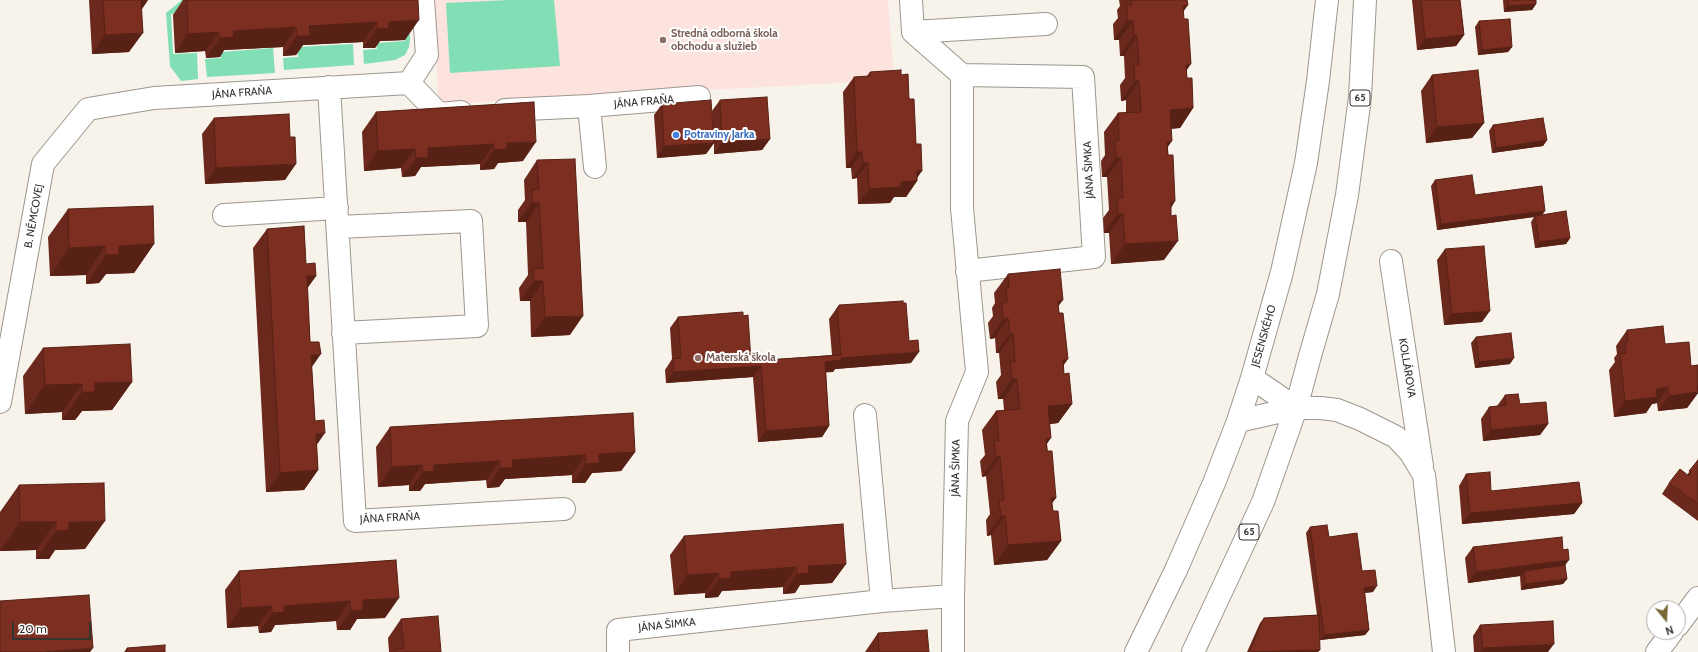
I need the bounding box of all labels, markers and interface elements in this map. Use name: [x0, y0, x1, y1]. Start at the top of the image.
place label: Stredná odborná škola obchodu a služieb: [671, 27, 778, 53]
marker: Stredná odborná škola obchodu a služieb: [658, 35, 668, 45]
street label: JÁNA FRAŇA: [211, 84, 273, 102]
road number: 65: [1350, 90, 1370, 106]
street label: JÁNA FRAŇA: [613, 93, 675, 111]
place label: Potraviny Jarka: [684, 128, 754, 142]
marker: Potraviny Jarka: [671, 130, 681, 140]
street label: JÁNA ŠIMKA: [1081, 141, 1097, 199]
street label: B. NĚMCOVEJ: [22, 183, 46, 249]
street label: JESENSKÉHO: [1249, 303, 1279, 369]
street label: KOLLÁROVA: [1396, 337, 1418, 399]
place label: Materská škola: [706, 351, 776, 365]
marker: Materská škola: [693, 353, 703, 363]
street label: JÁNA ŠIMKA: [949, 439, 963, 497]
street label: JÁNA FRAŇA: [360, 510, 420, 526]
road number: 65: [1239, 524, 1259, 540]
north arrow: [1646, 600, 1686, 640]
scale bar: [14, 614, 93, 640]
street label: JÁNA ŠIMKA: [638, 615, 696, 635]
text: 20 m: [19, 621, 47, 636]
text: N: [1664, 623, 1675, 638]

